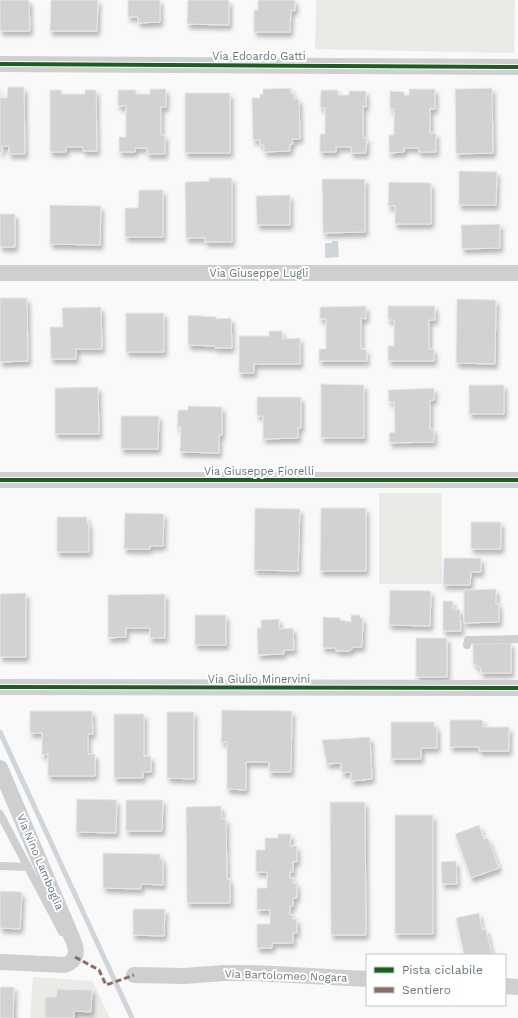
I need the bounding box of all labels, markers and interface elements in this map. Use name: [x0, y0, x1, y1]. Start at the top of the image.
street label: Via Edoardo Gatti: [212, 50, 306, 63]
street label: Via Giuseppe Lugli: [210, 267, 309, 280]
street label: Via Giuseppe Fiorelli: [204, 465, 314, 478]
street label: Via Giulio Minervini: [208, 673, 310, 686]
street label: Via Nino Lamboglia: [14, 812, 66, 912]
legend: [366, 954, 506, 1006]
text: Pista ciclabile: [402, 963, 483, 977]
street label: Via Bartolomeo Nogara: [224, 967, 348, 985]
text: Sentiero: [402, 983, 451, 997]

